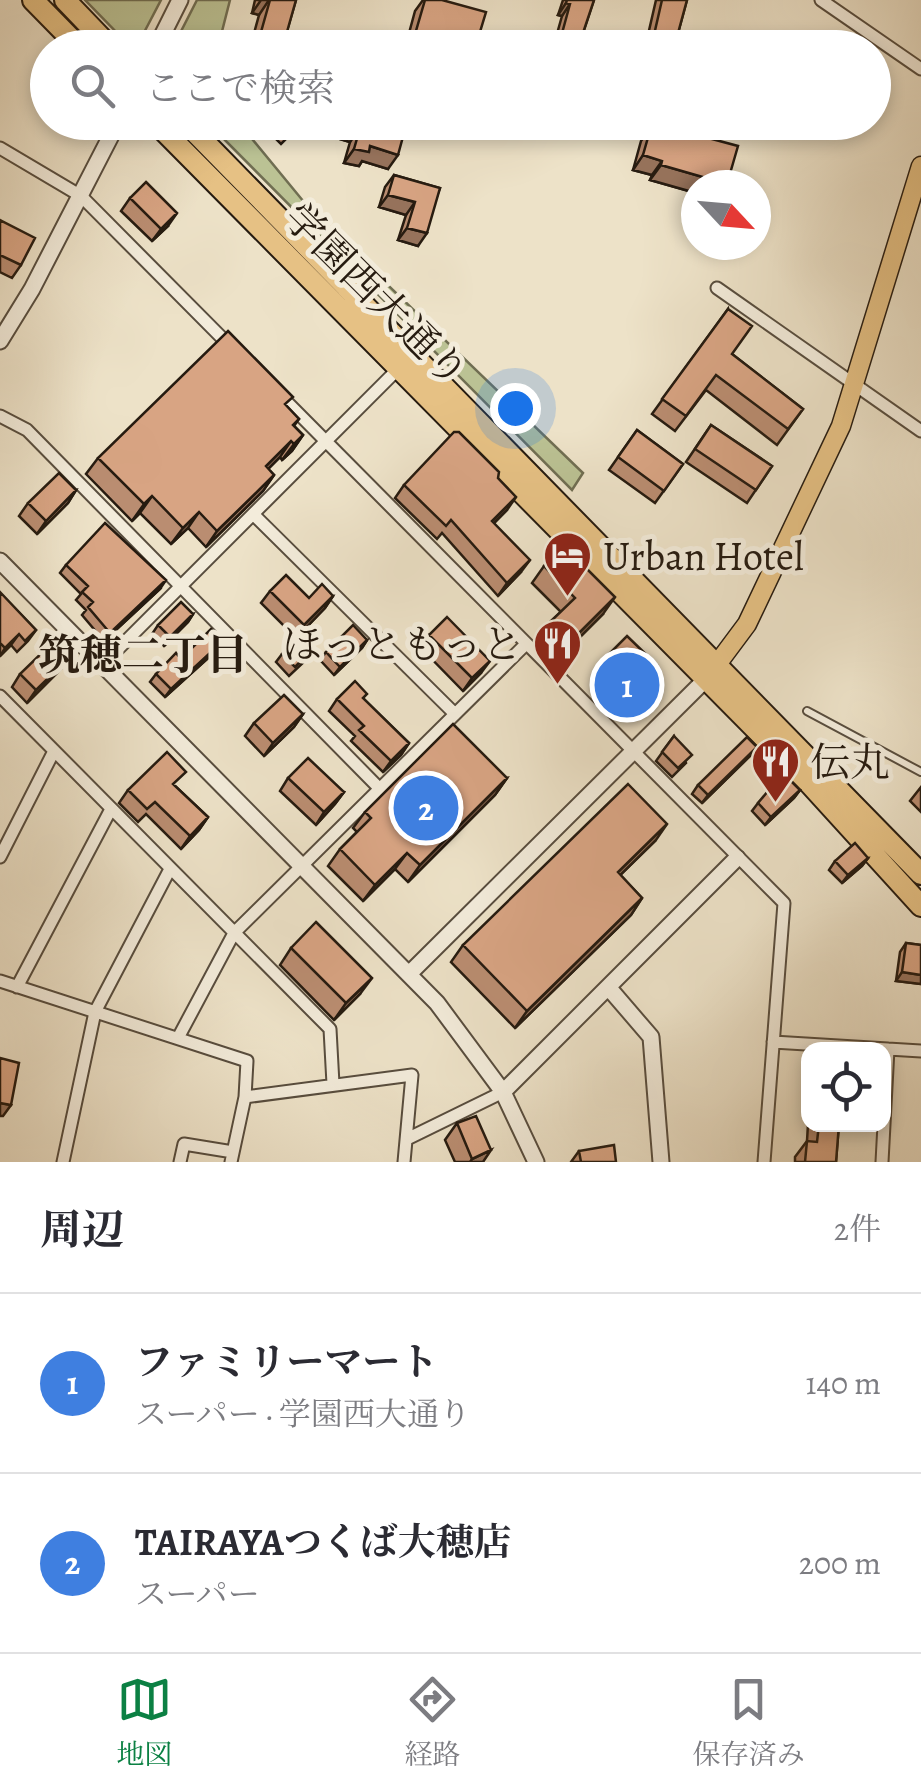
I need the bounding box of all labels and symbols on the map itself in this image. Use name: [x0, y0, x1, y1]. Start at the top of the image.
north arrow: [681, 170, 771, 260]
street label: 学園西大通り: [272, 191, 480, 399]
your location: [490, 383, 541, 434]
place label: Urban Hotel: [603, 529, 804, 584]
hotel icon: Urban Hotel: [542, 530, 594, 598]
place label: ほっともっと: [282, 617, 522, 672]
restaurant icon: ほっともっと: [531, 618, 583, 686]
district label: 筑穂二丁目: [38, 626, 248, 683]
pin: 1: [594, 648, 660, 722]
place label: 伝丸: [810, 735, 890, 790]
restaurant icon: 伝丸: [749, 736, 801, 804]
pin: 2: [394, 770, 458, 846]

